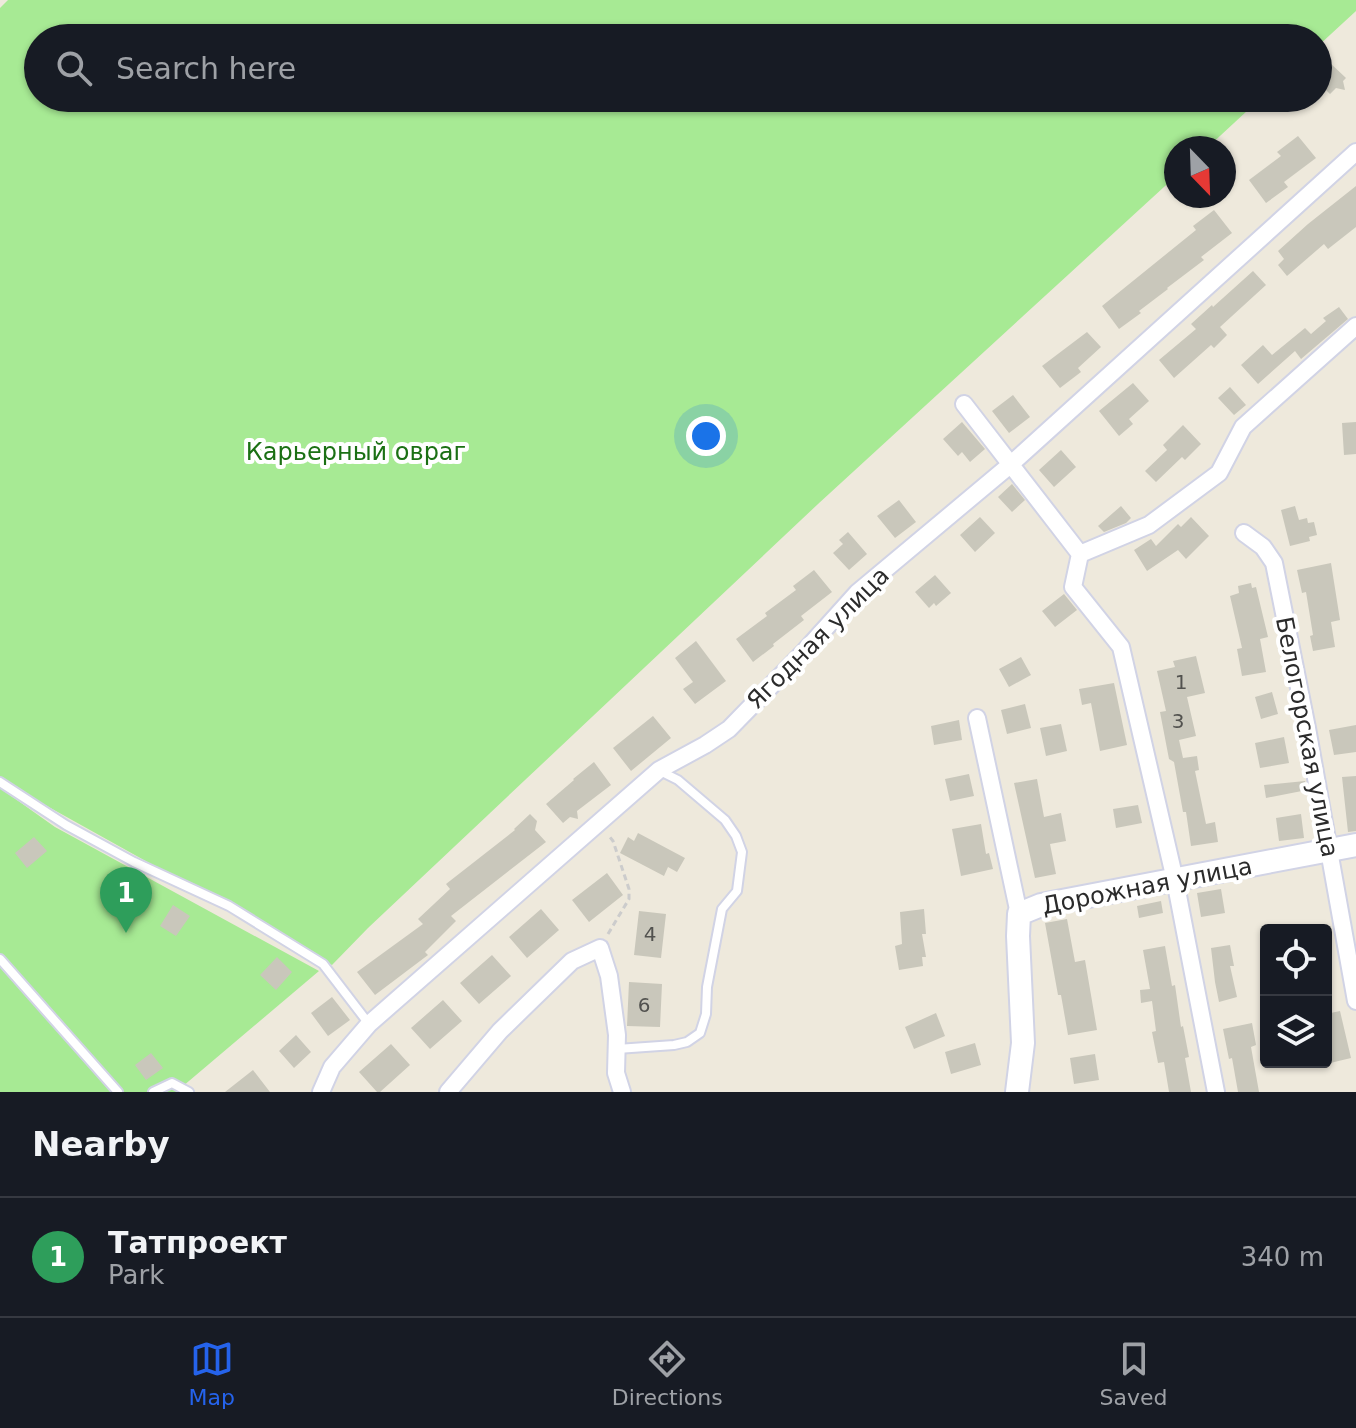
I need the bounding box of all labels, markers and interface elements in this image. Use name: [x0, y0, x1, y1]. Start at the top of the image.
search box: [24, 24, 1332, 112]
icon: search: [52, 46, 96, 90]
text: Search here: [116, 51, 296, 86]
north arrow: [1164, 136, 1236, 208]
your location: [686, 416, 726, 456]
park label: Карьерный овраг: [246, 438, 466, 466]
street label: Ягодная улица: [741, 561, 895, 715]
street label: Белогорская улица: [1270, 614, 1344, 860]
house number: 1: [1175, 670, 1187, 694]
house number: 3: [1172, 709, 1184, 733]
street label: Дорожная улица: [1039, 852, 1255, 920]
pin: 1: [100, 867, 152, 933]
house number: 4: [644, 922, 656, 946]
map controls: [1260, 924, 1332, 1068]
button: locate: [1260, 924, 1332, 996]
house number: 6: [638, 993, 650, 1017]
button: layers: [1260, 996, 1332, 1068]
text: Nearby: [32, 1124, 170, 1164]
text: Татпроект: [108, 1225, 287, 1260]
text: 1: [49, 1242, 67, 1272]
text: 340 m: [1241, 1242, 1324, 1272]
text: Park: [108, 1260, 164, 1290]
tab: Map: [188, 1337, 235, 1410]
tab: Directions: [612, 1337, 723, 1410]
tab: Saved: [1100, 1337, 1168, 1410]

